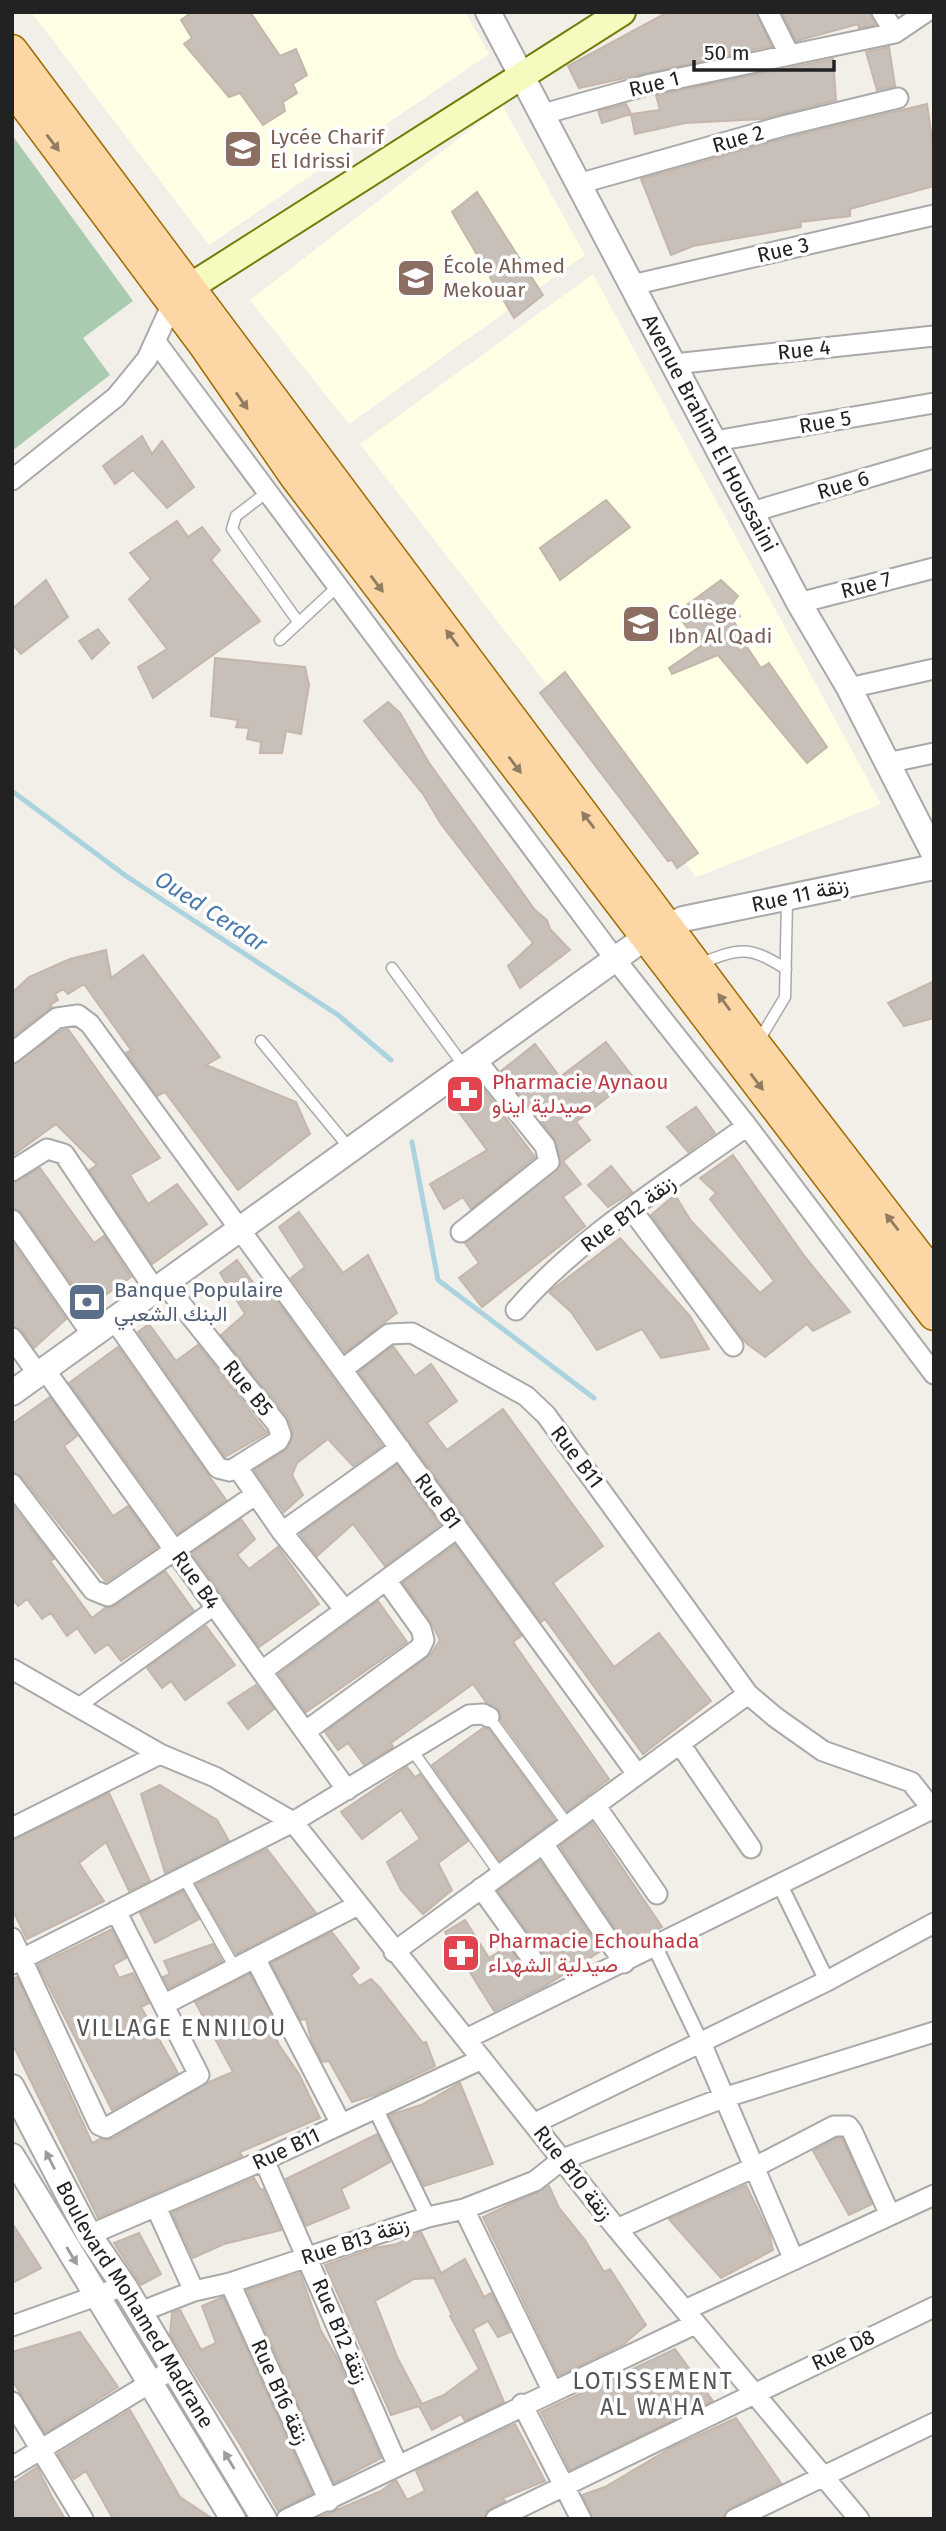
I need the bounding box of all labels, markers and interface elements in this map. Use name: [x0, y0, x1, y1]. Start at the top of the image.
scale bar: [694, 28, 834, 72]
text: 50 m: [704, 40, 750, 66]
street label: Rue 1: [626, 65, 682, 103]
street label: Rue 2: [709, 119, 767, 159]
place label: Lycée Charif El Idrissi: [270, 124, 386, 174]
school or university icon: Lycée Charif El Idrissi: [222, 128, 264, 170]
one-way arrow: [46, 134, 60, 152]
street label: Rue 3: [755, 231, 811, 269]
place label: École Ahmed Mekouar: [443, 253, 565, 303]
school or university icon: École Ahmed Mekouar: [395, 257, 437, 299]
street label: Avenue Brahim El Houssaini: [636, 310, 783, 557]
street label: Rue 4: [776, 334, 832, 366]
one-way arrow: [236, 391, 249, 411]
street label: Rue 5: [797, 405, 853, 439]
street label: Rue 6: [814, 465, 872, 505]
street label: Rue 7: [838, 566, 894, 604]
one-way arrow: [370, 575, 384, 593]
place label: Collège Ibn Al Qadi: [668, 599, 773, 649]
school or university icon: Collège Ibn Al Qadi: [620, 603, 662, 645]
one-way arrow: [445, 629, 459, 647]
one-way arrow: [508, 755, 523, 773]
one-way arrow: [581, 811, 595, 829]
water label: Oued Cerdar: [150, 864, 273, 958]
street label: Rue 11 زنقة: [749, 872, 851, 918]
one-way arrow: [718, 993, 732, 1011]
place label: Pharmacie Aynaou صيدلية ايناو: [492, 1069, 669, 1119]
pharmacy icon: Pharmacie Aynaou صيدلية ايناو: [444, 1073, 486, 1115]
one-way arrow: [750, 1073, 764, 1092]
street label: Rue B12 زنقة: [575, 1170, 681, 1258]
one-way arrow: [886, 1213, 900, 1231]
place label: Banque Populaire البنك الشعبي: [114, 1277, 283, 1331]
bank icon: Banque Populaire البنك الشعبي: [66, 1281, 108, 1323]
street label: Rue B5: [217, 1355, 279, 1421]
street label: Rue B11: [545, 1421, 609, 1493]
street label: Rue B1: [409, 1468, 467, 1534]
street label: Rue B4: [166, 1546, 226, 1614]
place label: Pharmacie Echouhada صيدلية الشهداء: [488, 1928, 699, 1978]
pharmacy icon: Pharmacie Echouhada صيدلية الشهداء: [440, 1932, 482, 1974]
district label: VILLAGE ENNILOU: [77, 2014, 287, 2042]
street label: Rue B10 زنقة: [528, 2120, 618, 2226]
street label: Rue B11: [248, 2122, 324, 2176]
one-way arrow: [44, 2150, 55, 2170]
street label: Boulevard Mohamed Madrane: [50, 2177, 219, 2433]
street label: Rue B13 زنقة: [298, 2211, 412, 2271]
one-way arrow: [66, 2247, 79, 2266]
street label: Rue B12 زنقة: [306, 2274, 374, 2388]
street label: Rue D8: [807, 2324, 879, 2376]
street label: Rue B16 زنقة: [245, 2335, 315, 2449]
district label: LOTISSEMENT AL WAHA: [572, 2367, 734, 2421]
one-way arrow: [222, 2451, 235, 2470]

